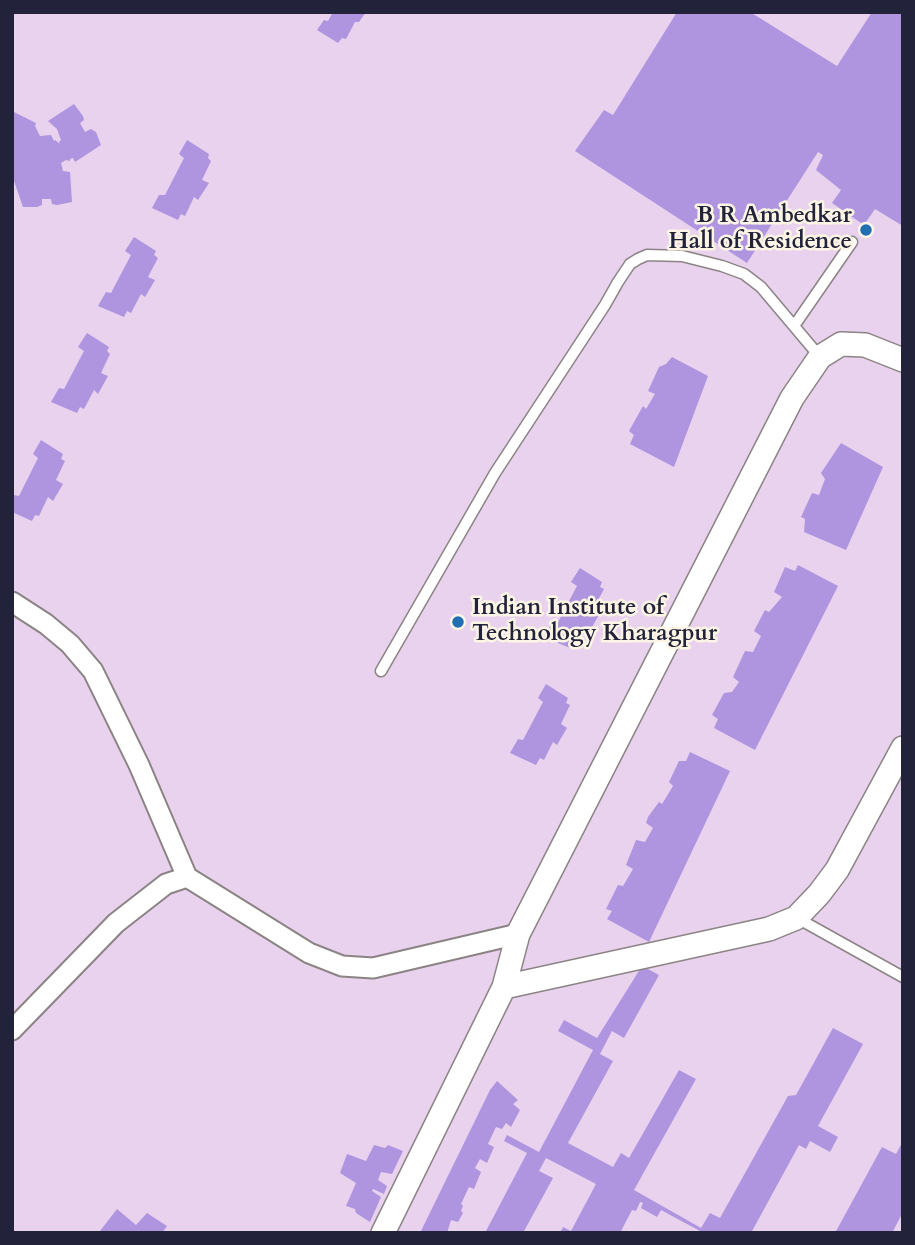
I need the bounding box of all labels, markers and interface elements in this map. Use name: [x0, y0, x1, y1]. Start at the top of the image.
place label: B R Ambedkar Hall of Residence: [669, 203, 852, 257]
marker: B R Ambedkar Hall of Residence: [858, 222, 874, 238]
place label: Indian Institute of Technology Kharagpur: [472, 595, 717, 649]
marker: Indian Institute of Technology Kharagpur: [450, 614, 466, 630]

